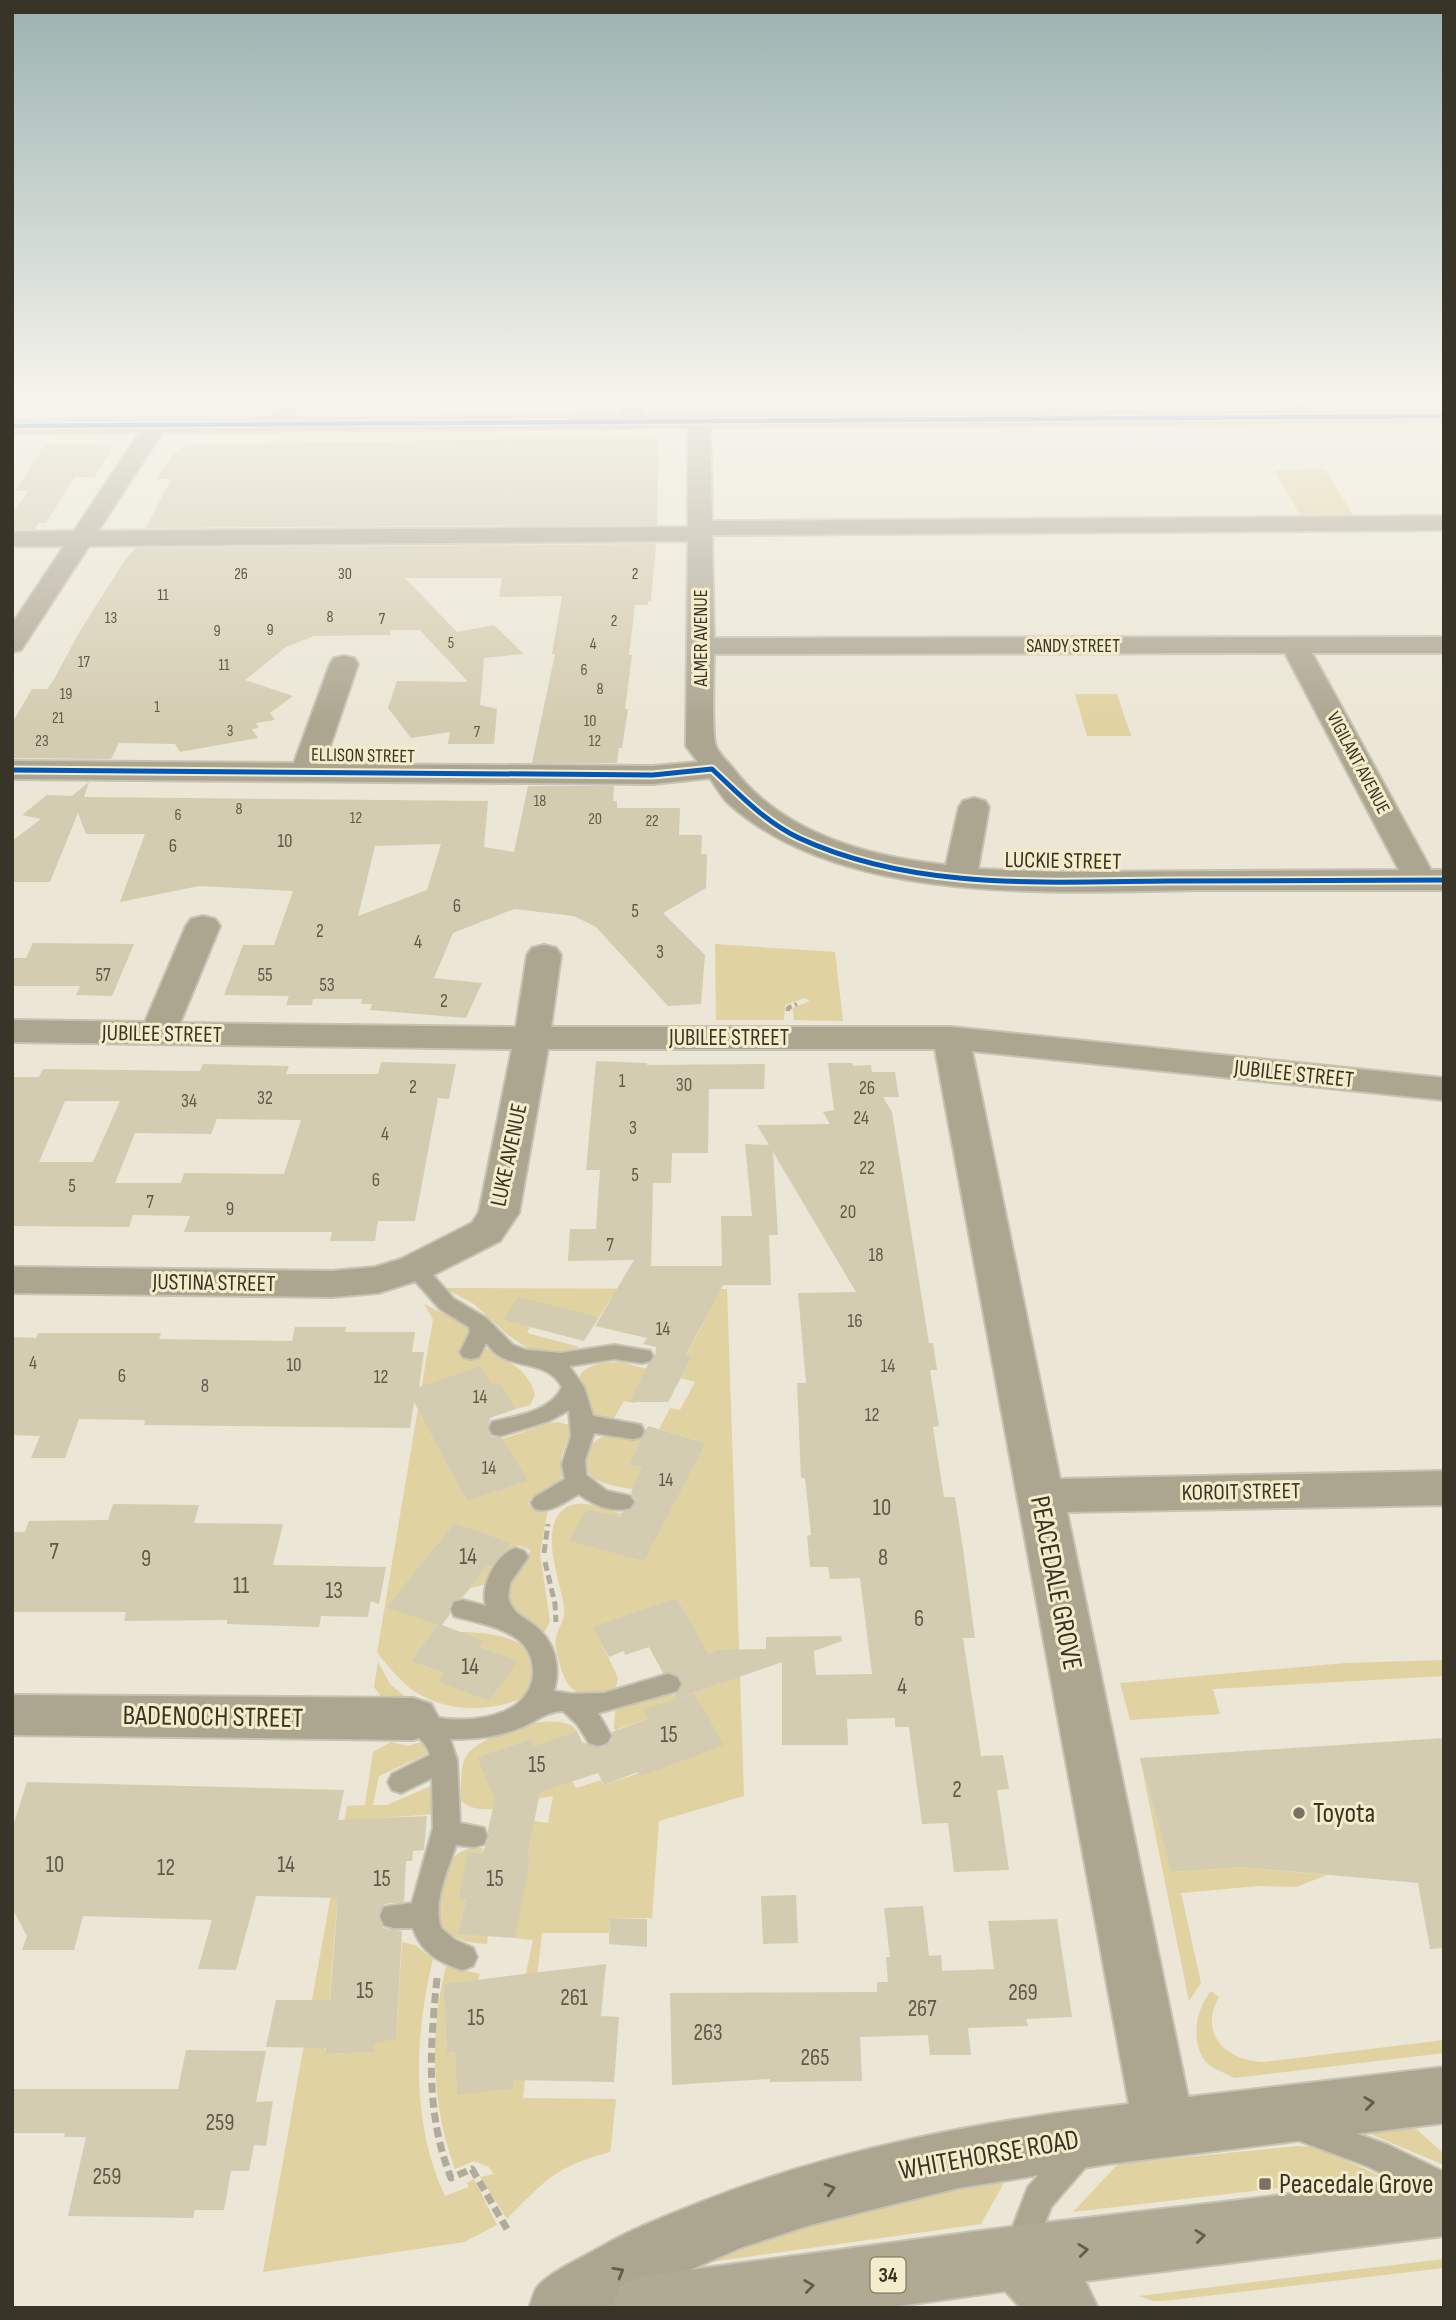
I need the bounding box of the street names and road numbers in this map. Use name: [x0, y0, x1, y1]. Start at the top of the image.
street label: ALMER AVENUE: [690, 590, 713, 687]
street label: SANDY STREET: [1026, 635, 1120, 658]
street label: VIGILANT AVENUE: [1321, 708, 1395, 818]
street label: ELLISON STREET: [311, 744, 415, 768]
street label: LUCKIE STREET: [1004, 846, 1122, 876]
street label: JUBILEE STREET: [101, 1019, 222, 1049]
street label: JUBILEE STREET: [668, 1024, 789, 1052]
street label: JUBILEE STREET: [1232, 1054, 1355, 1094]
street label: LUKE AVENUE: [484, 1101, 534, 1209]
street label: JUSTINA STREET: [151, 1268, 276, 1298]
street label: KOROIT STREET: [1181, 1477, 1301, 1507]
street label: PEACEDALE GROVE: [1023, 1493, 1089, 1673]
street label: BADENOCH STREET: [122, 1699, 304, 1735]
street label: WHITEHORSE ROAD: [896, 2123, 1082, 2187]
road number: 34: [870, 2258, 906, 2292]

